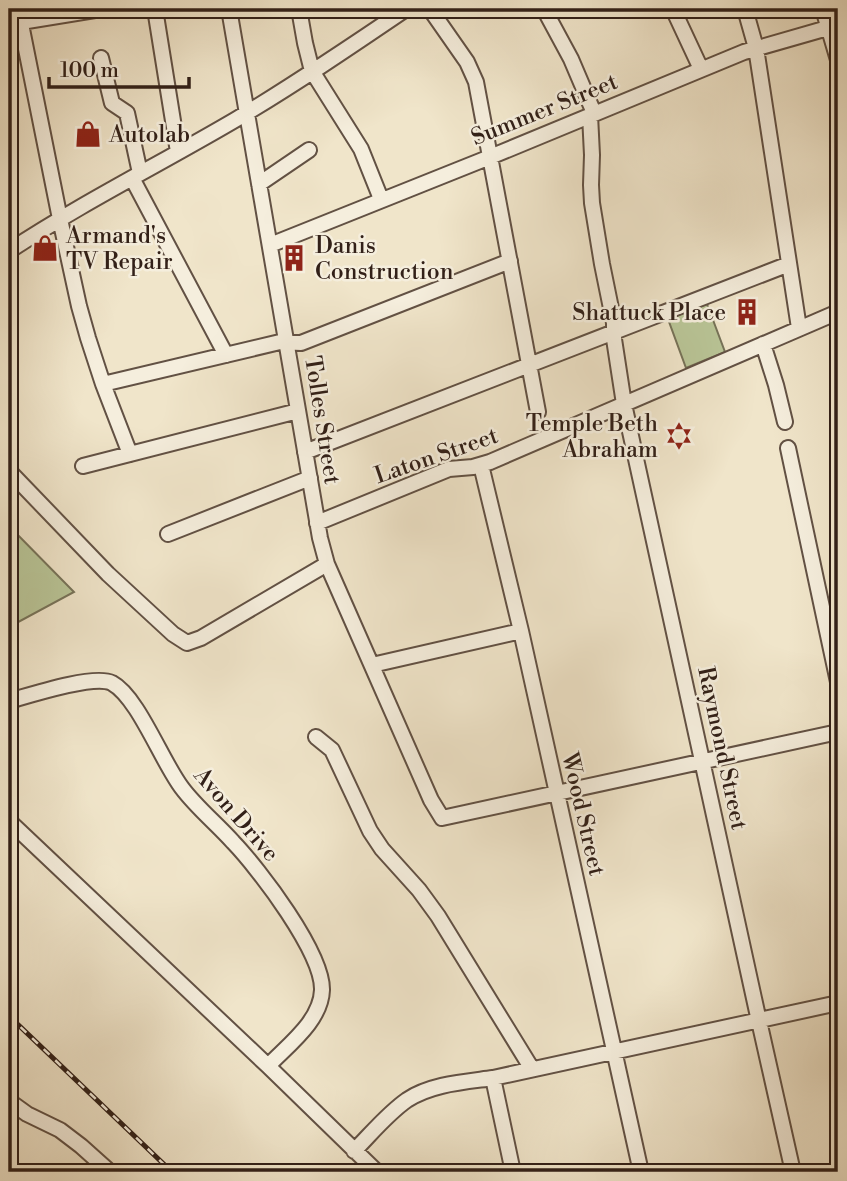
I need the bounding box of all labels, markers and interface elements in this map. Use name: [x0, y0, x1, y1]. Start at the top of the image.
scale bar: [49, 46, 189, 90]
text: 100 m: [60, 58, 119, 84]
street label: Summer Street: [467, 68, 622, 152]
shop icon: Autolab: [73, 119, 103, 149]
place label: Autolab: [108, 121, 190, 149]
place label: Armand's TV Repair: [65, 222, 173, 276]
place label: Danis Construction: [315, 232, 454, 286]
shop icon: Armand's TV Repair: [30, 233, 60, 263]
building icon: Danis Construction: [279, 243, 309, 273]
building icon: Shattuck Place: [732, 297, 762, 327]
place label: Shattuck Place: [572, 299, 726, 327]
street label: Tolles Street: [298, 354, 346, 486]
place label: Temple Beth Abraham: [526, 410, 658, 464]
synagogue icon: Temple Beth Abraham: [664, 421, 694, 451]
street label: Laton Street: [371, 422, 502, 490]
street label: Raymond Street: [691, 664, 753, 832]
street label: Wood Street: [555, 749, 611, 878]
street label: Avon Drive: [187, 761, 285, 867]

